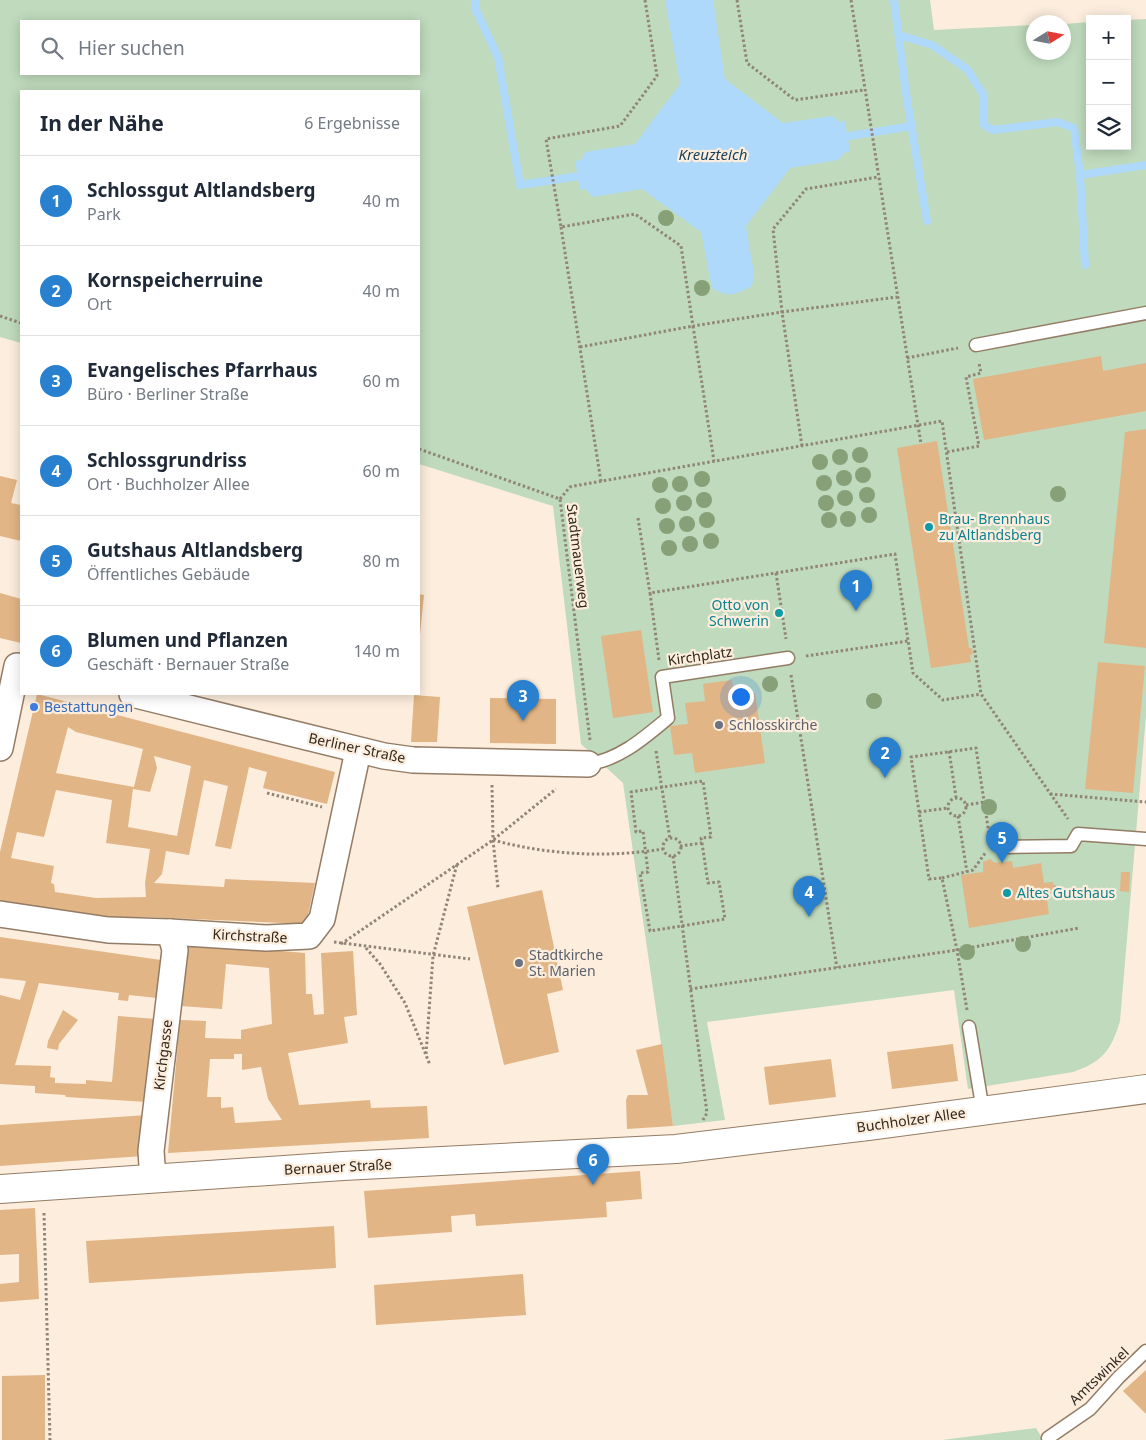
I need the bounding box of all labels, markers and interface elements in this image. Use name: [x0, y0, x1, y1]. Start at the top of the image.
north arrow: [1026, 15, 1071, 60]
map controls: [1086, 15, 1131, 150]
button: +: [1086, 15, 1131, 60]
search box: [20, 20, 420, 75]
icon: search: [38, 34, 66, 62]
text: Hier suchen: [78, 35, 185, 61]
button: −: [1086, 60, 1131, 105]
button: layers: [1086, 105, 1131, 150]
text: In der Nähe: [40, 109, 164, 137]
text: 6 Ergebnisse: [304, 112, 400, 134]
water label: Kreuzteich: [679, 144, 747, 164]
text: Schlossgut Altlandsberg: [87, 177, 315, 203]
text: 1: [51, 190, 61, 212]
text: 40 m: [363, 190, 400, 212]
text: Park: [87, 203, 121, 225]
text: Kornspeicherruine: [87, 267, 263, 293]
text: 2: [51, 280, 61, 302]
text: 40 m: [363, 280, 400, 302]
text: Ort: [87, 293, 112, 315]
text: Evangelisches Pfarrhaus: [87, 357, 318, 383]
text: 3: [51, 370, 61, 392]
text: 60 m: [363, 370, 400, 392]
text: Büro · Berliner Straße: [87, 383, 249, 405]
text: Schlossgrundriss: [87, 447, 247, 473]
text: 4: [51, 460, 61, 482]
text: 60 m: [363, 460, 400, 482]
text: Ort · Buchholzer Allee: [87, 473, 250, 495]
street label: Stadtmauerweg: [563, 503, 594, 609]
place label: Brau- Brennhaus zu Altlandsberg: [939, 509, 1050, 544]
marker: Brau- Brennhaus zu Altlandsberg: [923, 521, 935, 533]
text: Gutshaus Altlandsberg: [87, 537, 303, 563]
text: 5: [51, 550, 61, 572]
text: 80 m: [363, 550, 400, 572]
text: Öffentliches Gebäude: [87, 563, 250, 585]
pin: 1: [840, 570, 872, 611]
place label: Otto von Schwerin: [709, 595, 769, 630]
marker: Otto von Schwerin: [773, 607, 785, 619]
text: Blumen und Pflanzen: [87, 627, 288, 653]
text: 6: [51, 640, 61, 662]
text: 140 m: [353, 640, 400, 662]
street label: Kirchplatz: [666, 642, 734, 669]
text: Geschäft · Bernauer Straße: [87, 653, 289, 675]
pin: 3: [507, 680, 539, 721]
your location: [728, 684, 754, 710]
place label: Bestattungen: [44, 697, 133, 716]
marker: Bestattungen: [28, 701, 40, 713]
place label: Schlosskirche: [729, 715, 818, 734]
marker: Schlosskirche: [713, 719, 725, 731]
street label: Berliner Straße: [307, 728, 407, 767]
pin: 2: [869, 737, 901, 778]
pin: 5: [986, 822, 1018, 863]
pin: 4: [793, 876, 825, 917]
place label: Altes Gutshaus: [1017, 883, 1116, 902]
marker: Altes Gutshaus: [1001, 887, 1013, 899]
street label: Kirchstraße: [212, 924, 288, 947]
place label: Stadtkirche St. Marien: [529, 945, 603, 980]
marker: Stadtkirche St. Marien: [513, 957, 525, 969]
street label: Kirchgasse: [149, 1018, 176, 1091]
street label: Buchholzer Allee: [855, 1102, 967, 1137]
pin: 6: [577, 1144, 609, 1185]
street label: Bernauer Straße: [284, 1154, 393, 1179]
street label: Amtswinkel: [1065, 1342, 1133, 1409]

